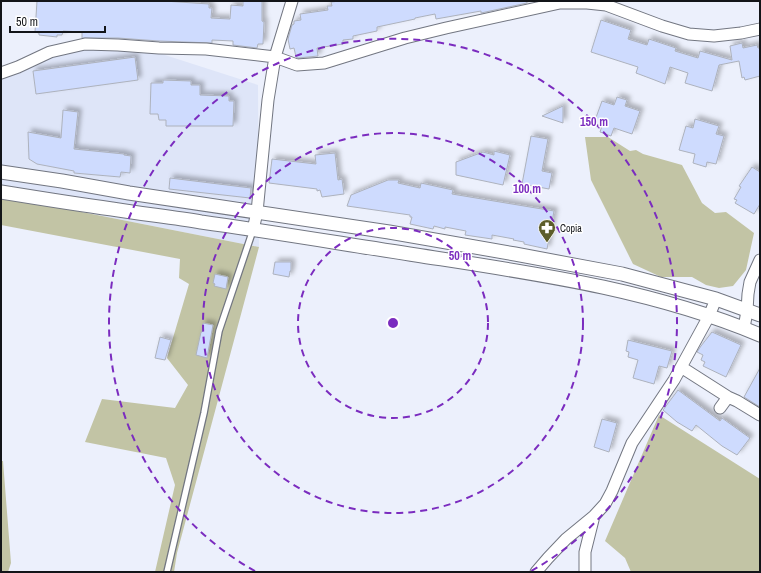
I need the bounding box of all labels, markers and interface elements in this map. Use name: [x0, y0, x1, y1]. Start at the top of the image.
scale bar: [10, 8, 105, 34]
text: 50 m: [16, 14, 38, 30]
text: 150 m: [580, 114, 608, 130]
text: 100 m: [513, 181, 541, 197]
pharmacy icon: Copia: [537, 218, 557, 243]
place label: Copia: [560, 222, 582, 235]
text: 50 m: [449, 248, 471, 264]
centre of rings: [386, 316, 400, 330]

